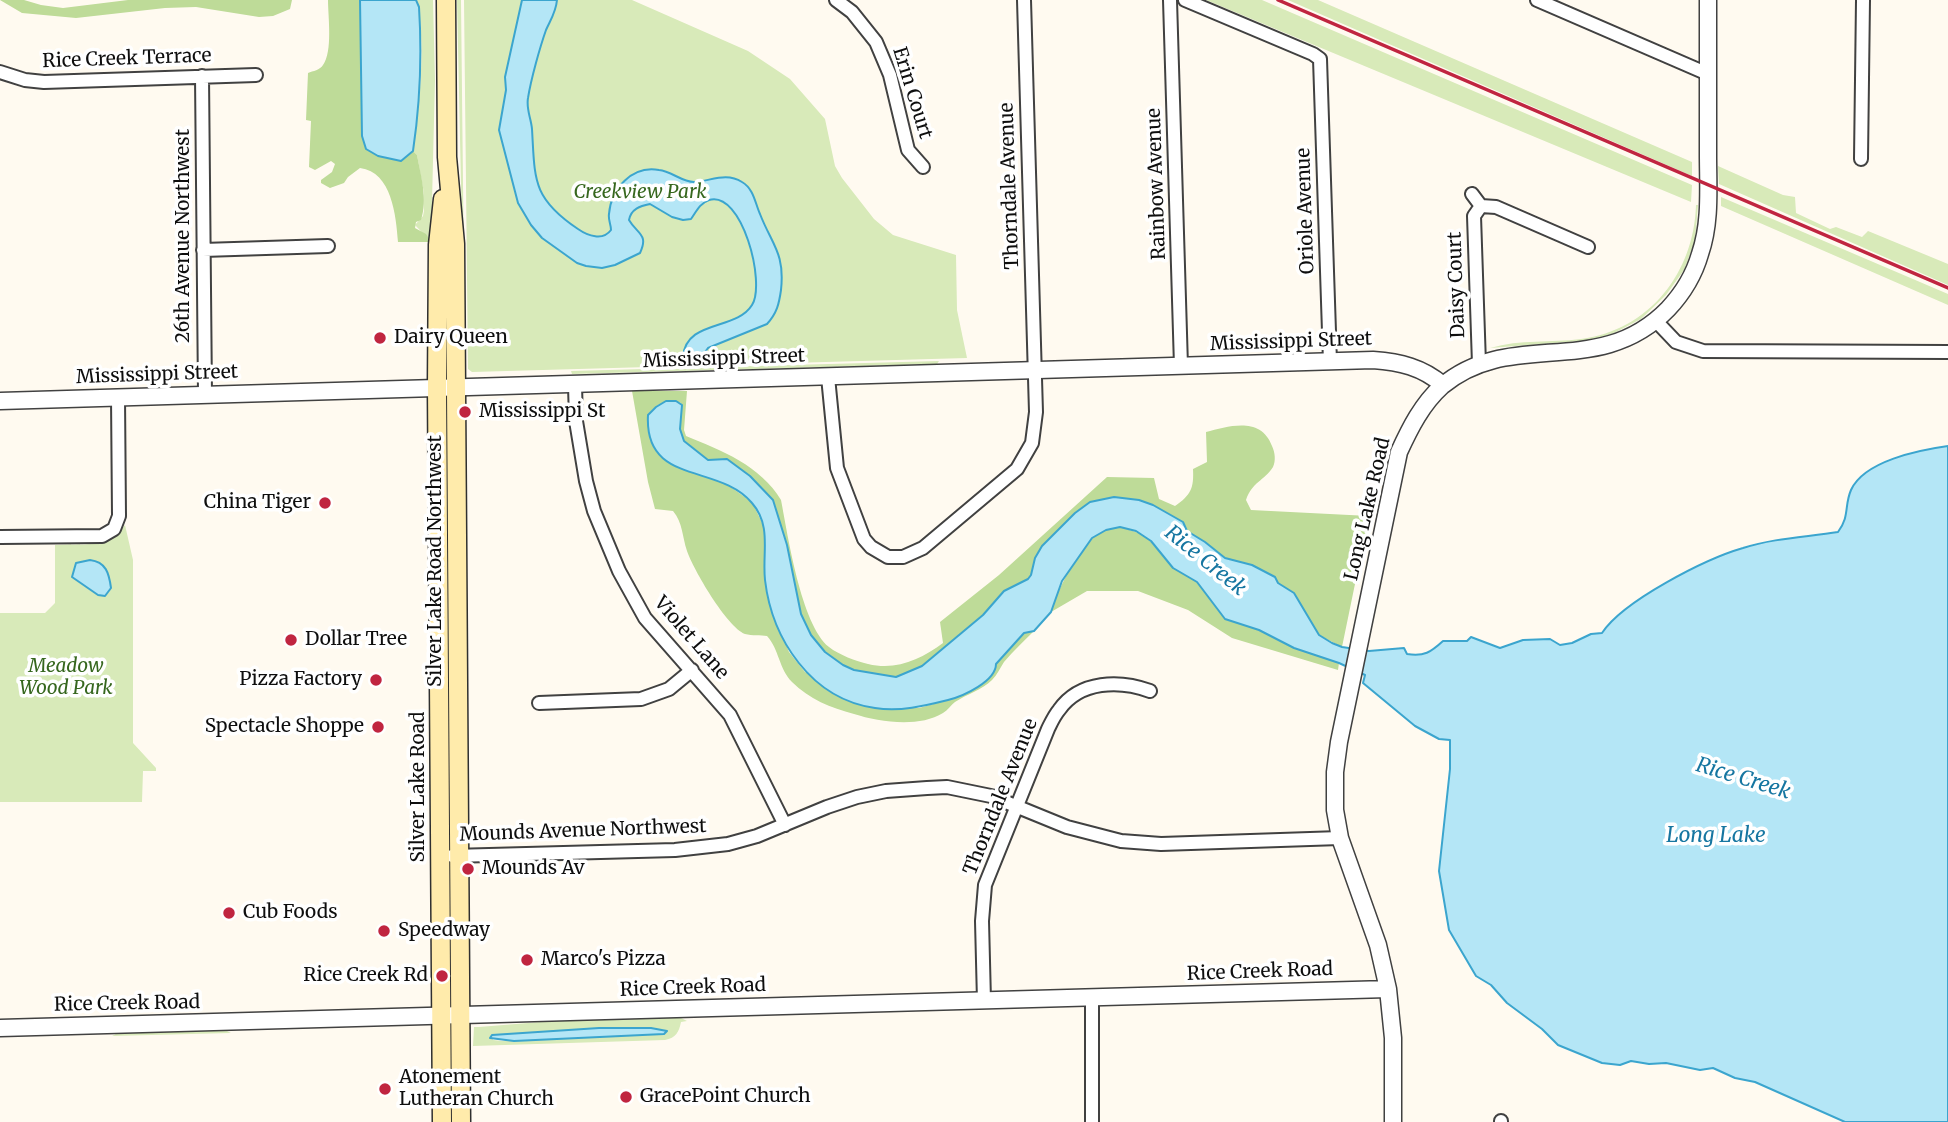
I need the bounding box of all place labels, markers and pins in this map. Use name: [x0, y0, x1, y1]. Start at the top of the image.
place label: Dairy Queen: [394, 327, 508, 349]
marker: Dairy Queen: [372, 330, 388, 346]
place label: Mississippi St: [479, 401, 605, 423]
marker: Mississippi St: [457, 404, 473, 420]
place label: China Tiger: [204, 492, 311, 514]
marker: China Tiger: [317, 495, 333, 511]
place label: Dollar Tree: [305, 629, 407, 651]
marker: Dollar Tree: [283, 632, 299, 648]
place label: Pizza Factory: [239, 669, 362, 691]
marker: Pizza Factory: [368, 672, 384, 688]
place label: Spectacle Shoppe: [205, 716, 364, 738]
marker: Spectacle Shoppe: [370, 719, 386, 735]
place label: Mounds Av: [482, 858, 584, 880]
marker: Mounds Av: [460, 861, 476, 877]
place label: Cub Foods: [243, 902, 338, 924]
marker: Cub Foods: [221, 905, 237, 921]
place label: Speedway: [398, 920, 490, 942]
marker: Speedway: [376, 923, 392, 939]
place label: Marco's Pizza: [541, 949, 666, 971]
marker: Marco's Pizza: [519, 952, 535, 968]
place label: Rice Creek Rd: [303, 965, 428, 987]
marker: Rice Creek Rd: [434, 968, 450, 984]
place label: Atonement Lutheran Church: [399, 1067, 554, 1111]
marker: Atonement Lutheran Church: [377, 1081, 393, 1097]
place label: GracePoint Church: [640, 1086, 811, 1108]
marker: GracePoint Church: [618, 1089, 634, 1105]

